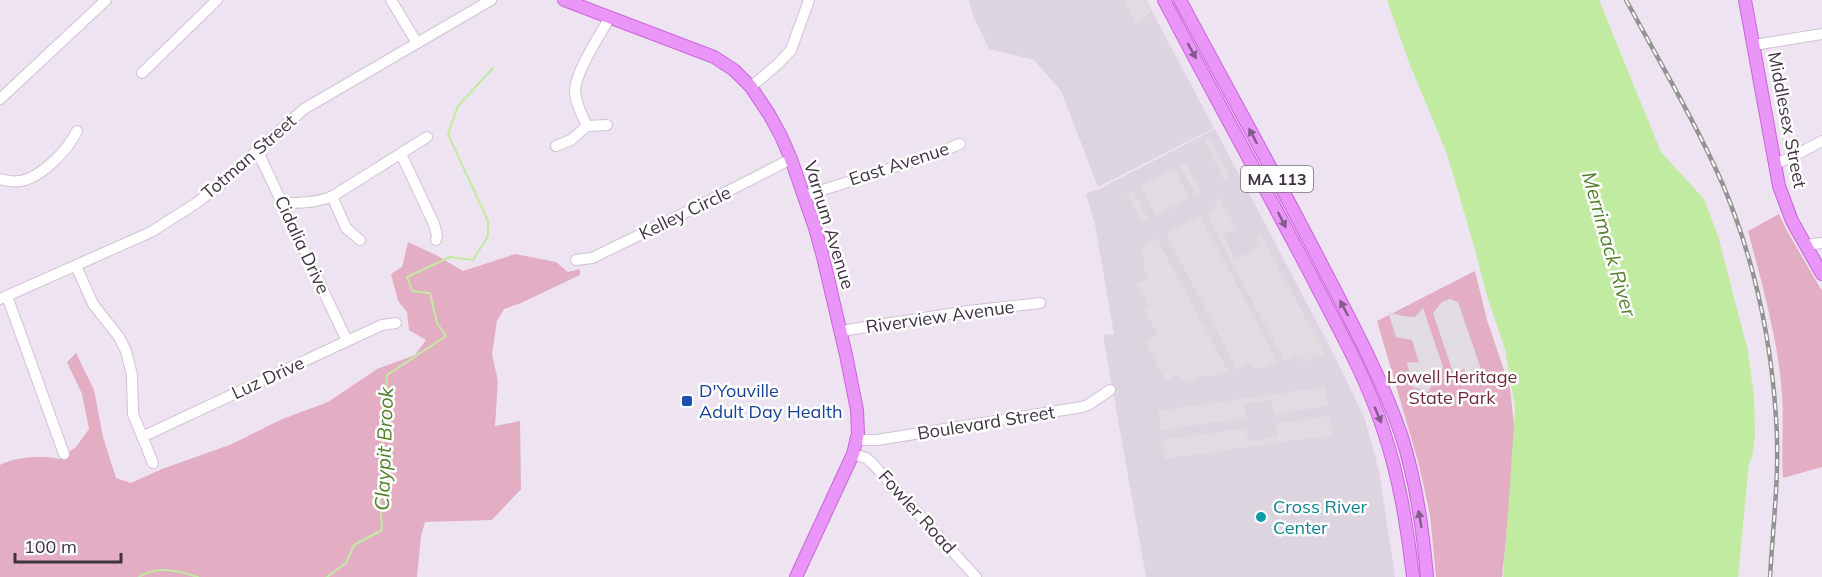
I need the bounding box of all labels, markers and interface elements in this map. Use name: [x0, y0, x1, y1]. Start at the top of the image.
one-way arrow: [1187, 43, 1197, 60]
street label: Middlesex Street: [1763, 50, 1812, 190]
street label: Totman Street: [197, 109, 301, 204]
one-way arrow: [1248, 127, 1258, 144]
street label: East Avenue: [846, 137, 952, 190]
street label: Varnum Avenue: [799, 158, 860, 292]
road number: MA 113: [1241, 166, 1313, 192]
water label: Merrimack River: [1577, 169, 1642, 320]
street label: Kelley Circle: [635, 180, 735, 245]
street label: Cidalia Drive: [270, 192, 335, 298]
one-way arrow: [1277, 211, 1287, 229]
street label: Riverview Avenue: [864, 295, 1016, 338]
one-way arrow: [1340, 299, 1350, 317]
street label: Luz Drive: [228, 351, 308, 404]
park label: Lowell Heritage State Park: [1387, 365, 1517, 409]
place label: D'Youville Adult Day Health: [699, 379, 843, 423]
water label: Claypit Brook: [369, 386, 398, 511]
marker: D'Youville Adult Day Health: [680, 394, 694, 408]
street label: Boulevard Street: [916, 400, 1056, 445]
one-way arrow: [1373, 407, 1383, 425]
street label: Fowler Road: [874, 465, 961, 558]
place label: Cross River Center: [1273, 495, 1368, 539]
one-way arrow: [1415, 509, 1424, 528]
marker: Cross River Center: [1254, 510, 1268, 524]
scale bar: [15, 526, 122, 564]
text: 100 m: [24, 535, 77, 558]

